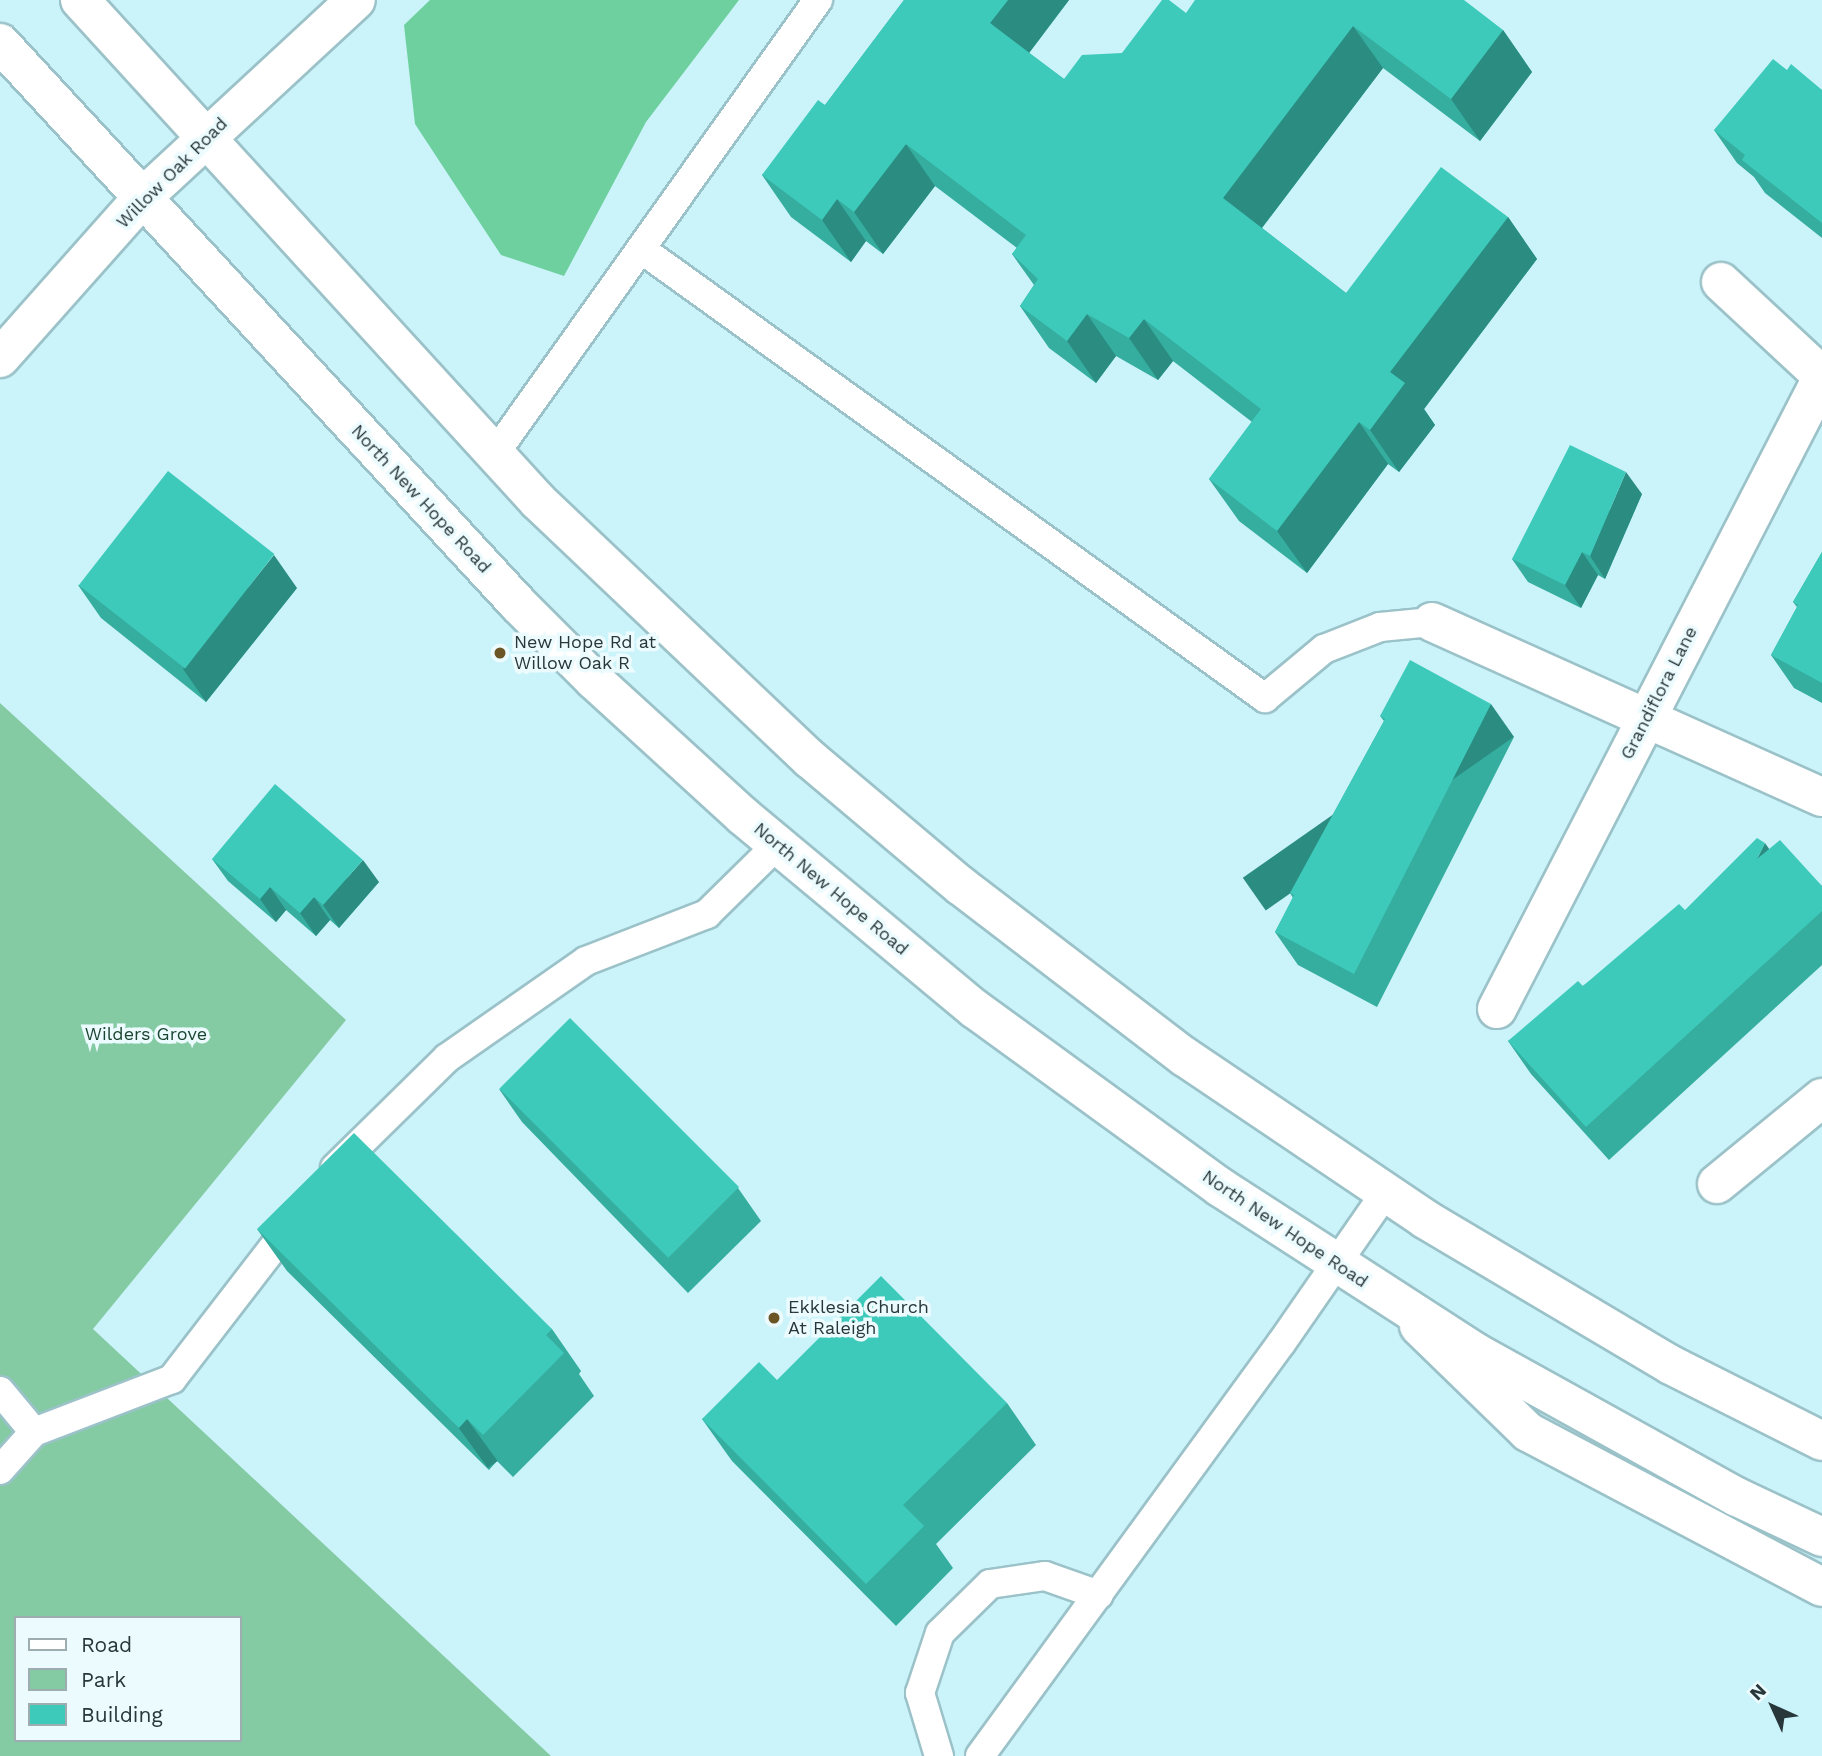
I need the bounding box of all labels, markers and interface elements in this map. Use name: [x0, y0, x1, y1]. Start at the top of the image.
street label: Willow Oak Road: [112, 113, 232, 233]
street label: North New Hope Road: [346, 420, 496, 578]
street label: Grandiflora Lane: [1616, 623, 1702, 763]
place label: New Hope Rd at Willow Oak R: [514, 632, 657, 674]
marker: New Hope Rd at Willow Oak R: [492, 645, 508, 661]
street label: North New Hope Road: [749, 818, 913, 960]
park label: Wilders Grove: [85, 1023, 207, 1045]
street label: North New Hope Road: [1198, 1165, 1372, 1293]
place label: Ekklesia Church At Raleigh: [788, 1297, 929, 1340]
marker: Ekklesia Church At Raleigh: [766, 1310, 782, 1326]
legend: [14, 1616, 242, 1742]
text: Road: [81, 1632, 132, 1657]
text: Park: [81, 1667, 126, 1692]
north arrow: [1738, 1672, 1808, 1742]
text: N: [1745, 1679, 1771, 1705]
text: Building: [81, 1702, 163, 1727]

